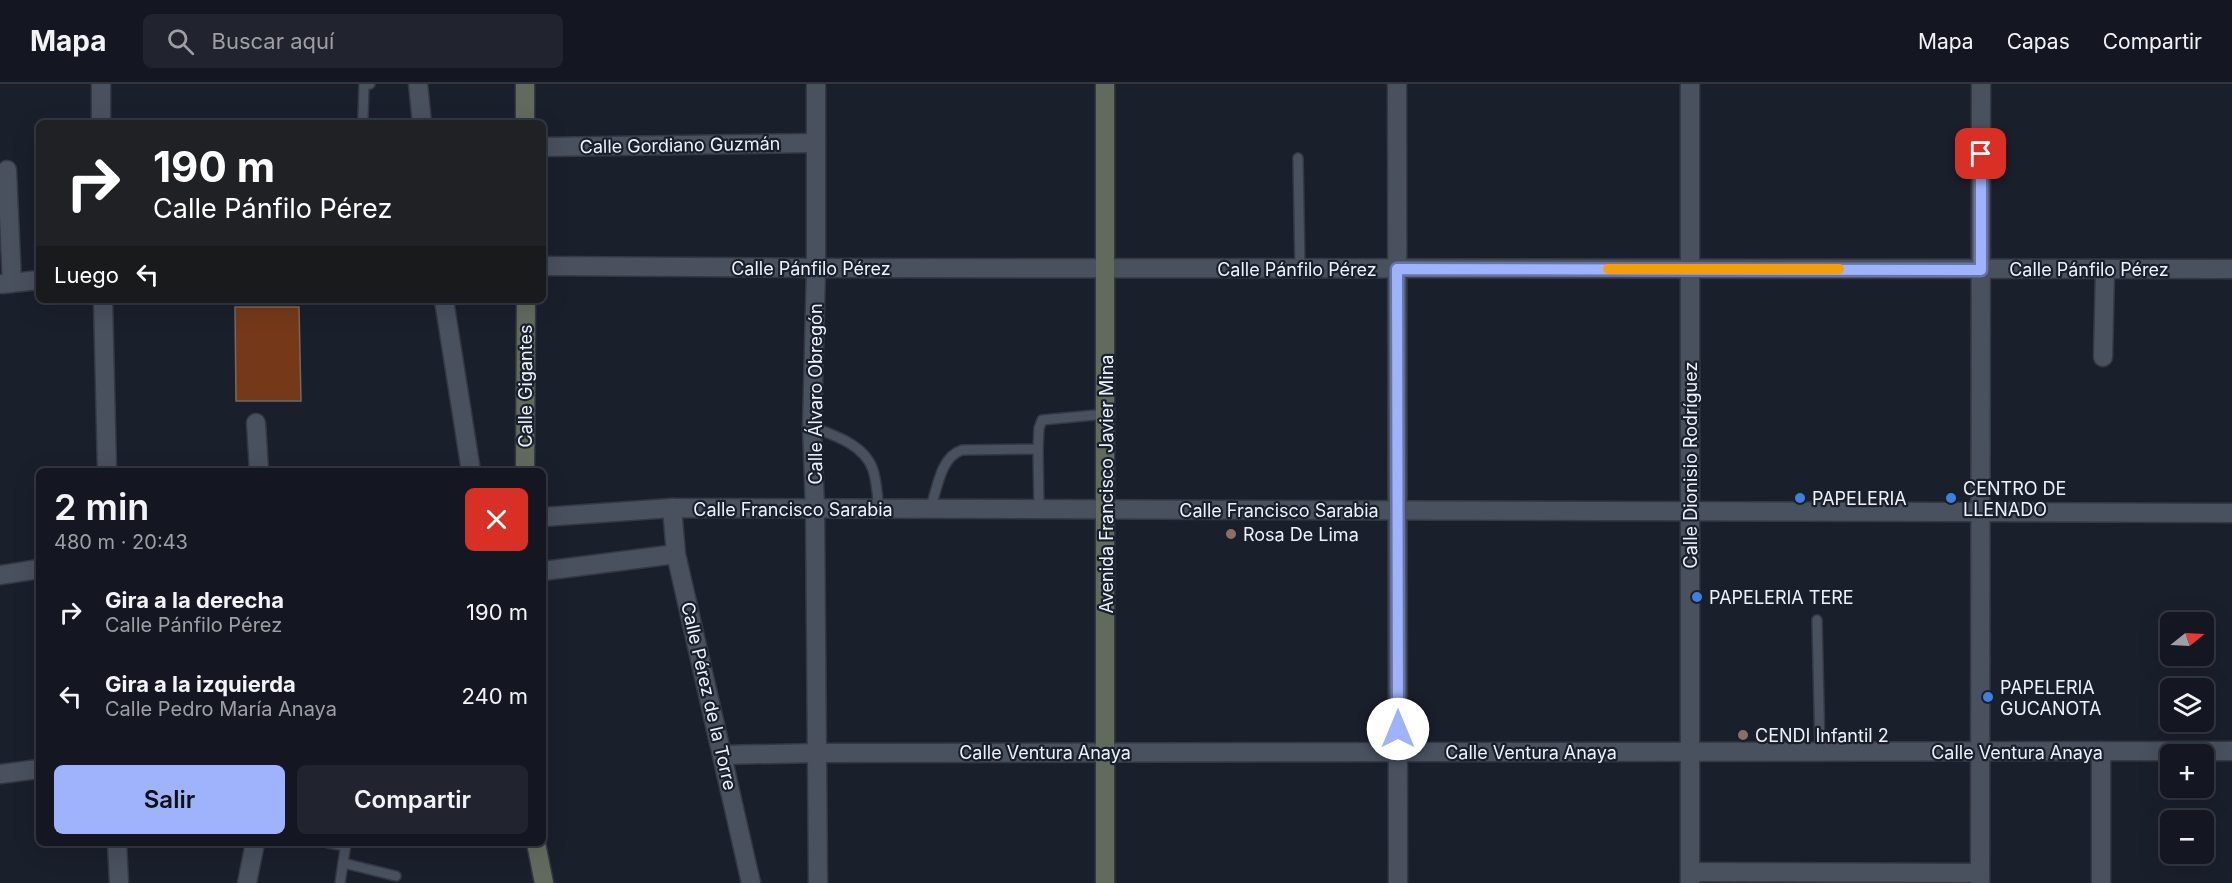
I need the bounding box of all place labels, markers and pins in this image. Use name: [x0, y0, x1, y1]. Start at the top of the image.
pin: [1955, 128, 2006, 179]
place label: CENTRO DE LLENADO: [1963, 478, 2066, 520]
place label: PAPELERIA: [1812, 488, 1907, 509]
marker: PAPELERIA: [1793, 491, 1807, 505]
marker: CENTRO DE LLENADO: [1944, 491, 1958, 505]
place label: Rosa De Lima: [1243, 524, 1359, 545]
marker: Rosa De Lima: [1224, 527, 1238, 541]
place label: PAPELERIA TERE: [1709, 587, 1854, 608]
marker: PAPELERIA TERE: [1690, 590, 1704, 604]
place label: PAPELERIA GUCANOTA: [2000, 677, 2101, 719]
marker: PAPELERIA GUCANOTA: [1981, 690, 1995, 704]
place label: CENDI Infantil 2: [1755, 725, 1889, 746]
marker: CENDI Infantil 2: [1736, 728, 1750, 742]

